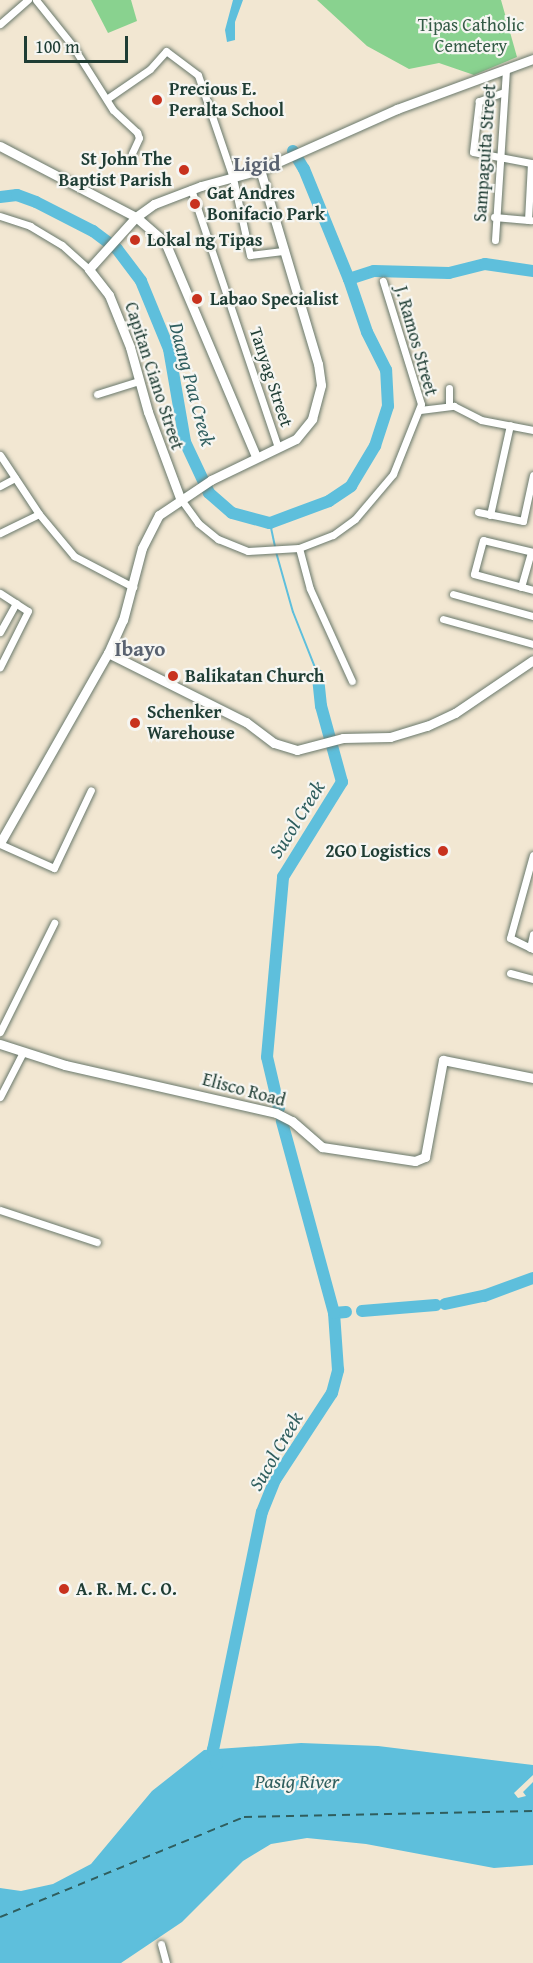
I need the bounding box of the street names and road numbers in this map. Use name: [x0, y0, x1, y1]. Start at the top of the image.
street label: Sampaguita Street: [469, 83, 501, 223]
street label: J. Ramos Street: [390, 284, 442, 398]
street label: Capitan Ciano Street: [120, 299, 188, 453]
street label: Tanyag Street: [245, 324, 297, 430]
street label: Elisco Road: [200, 1069, 288, 1111]

